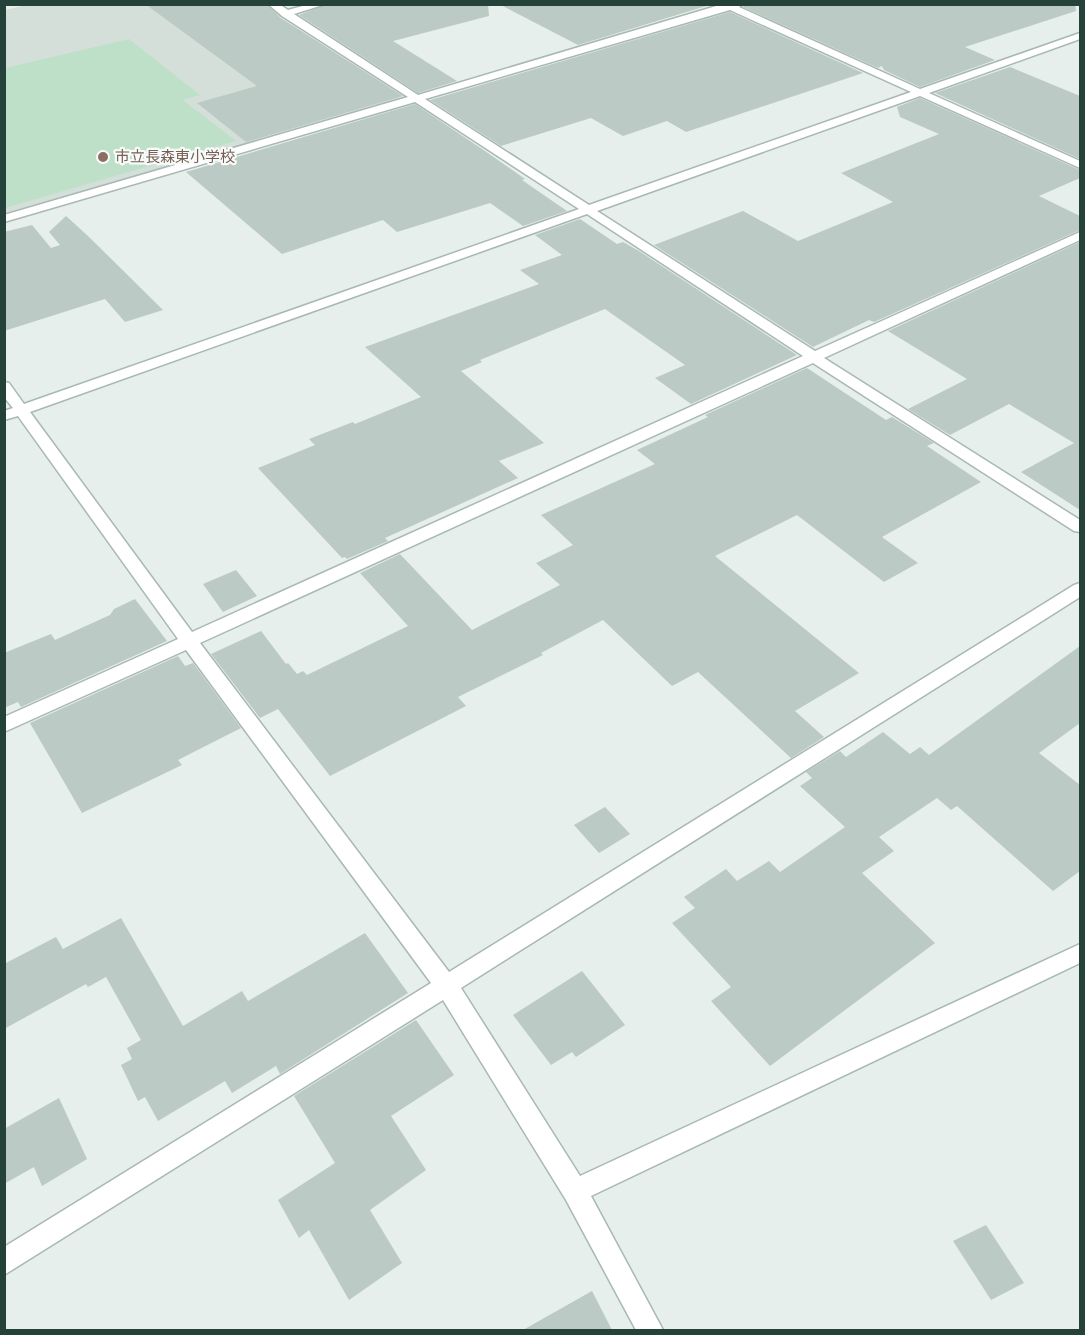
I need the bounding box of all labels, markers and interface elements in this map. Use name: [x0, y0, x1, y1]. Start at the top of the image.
place label: 市立長森東小学校: [115, 148, 235, 166]
marker: 市立長森東小学校: [96, 150, 110, 164]

